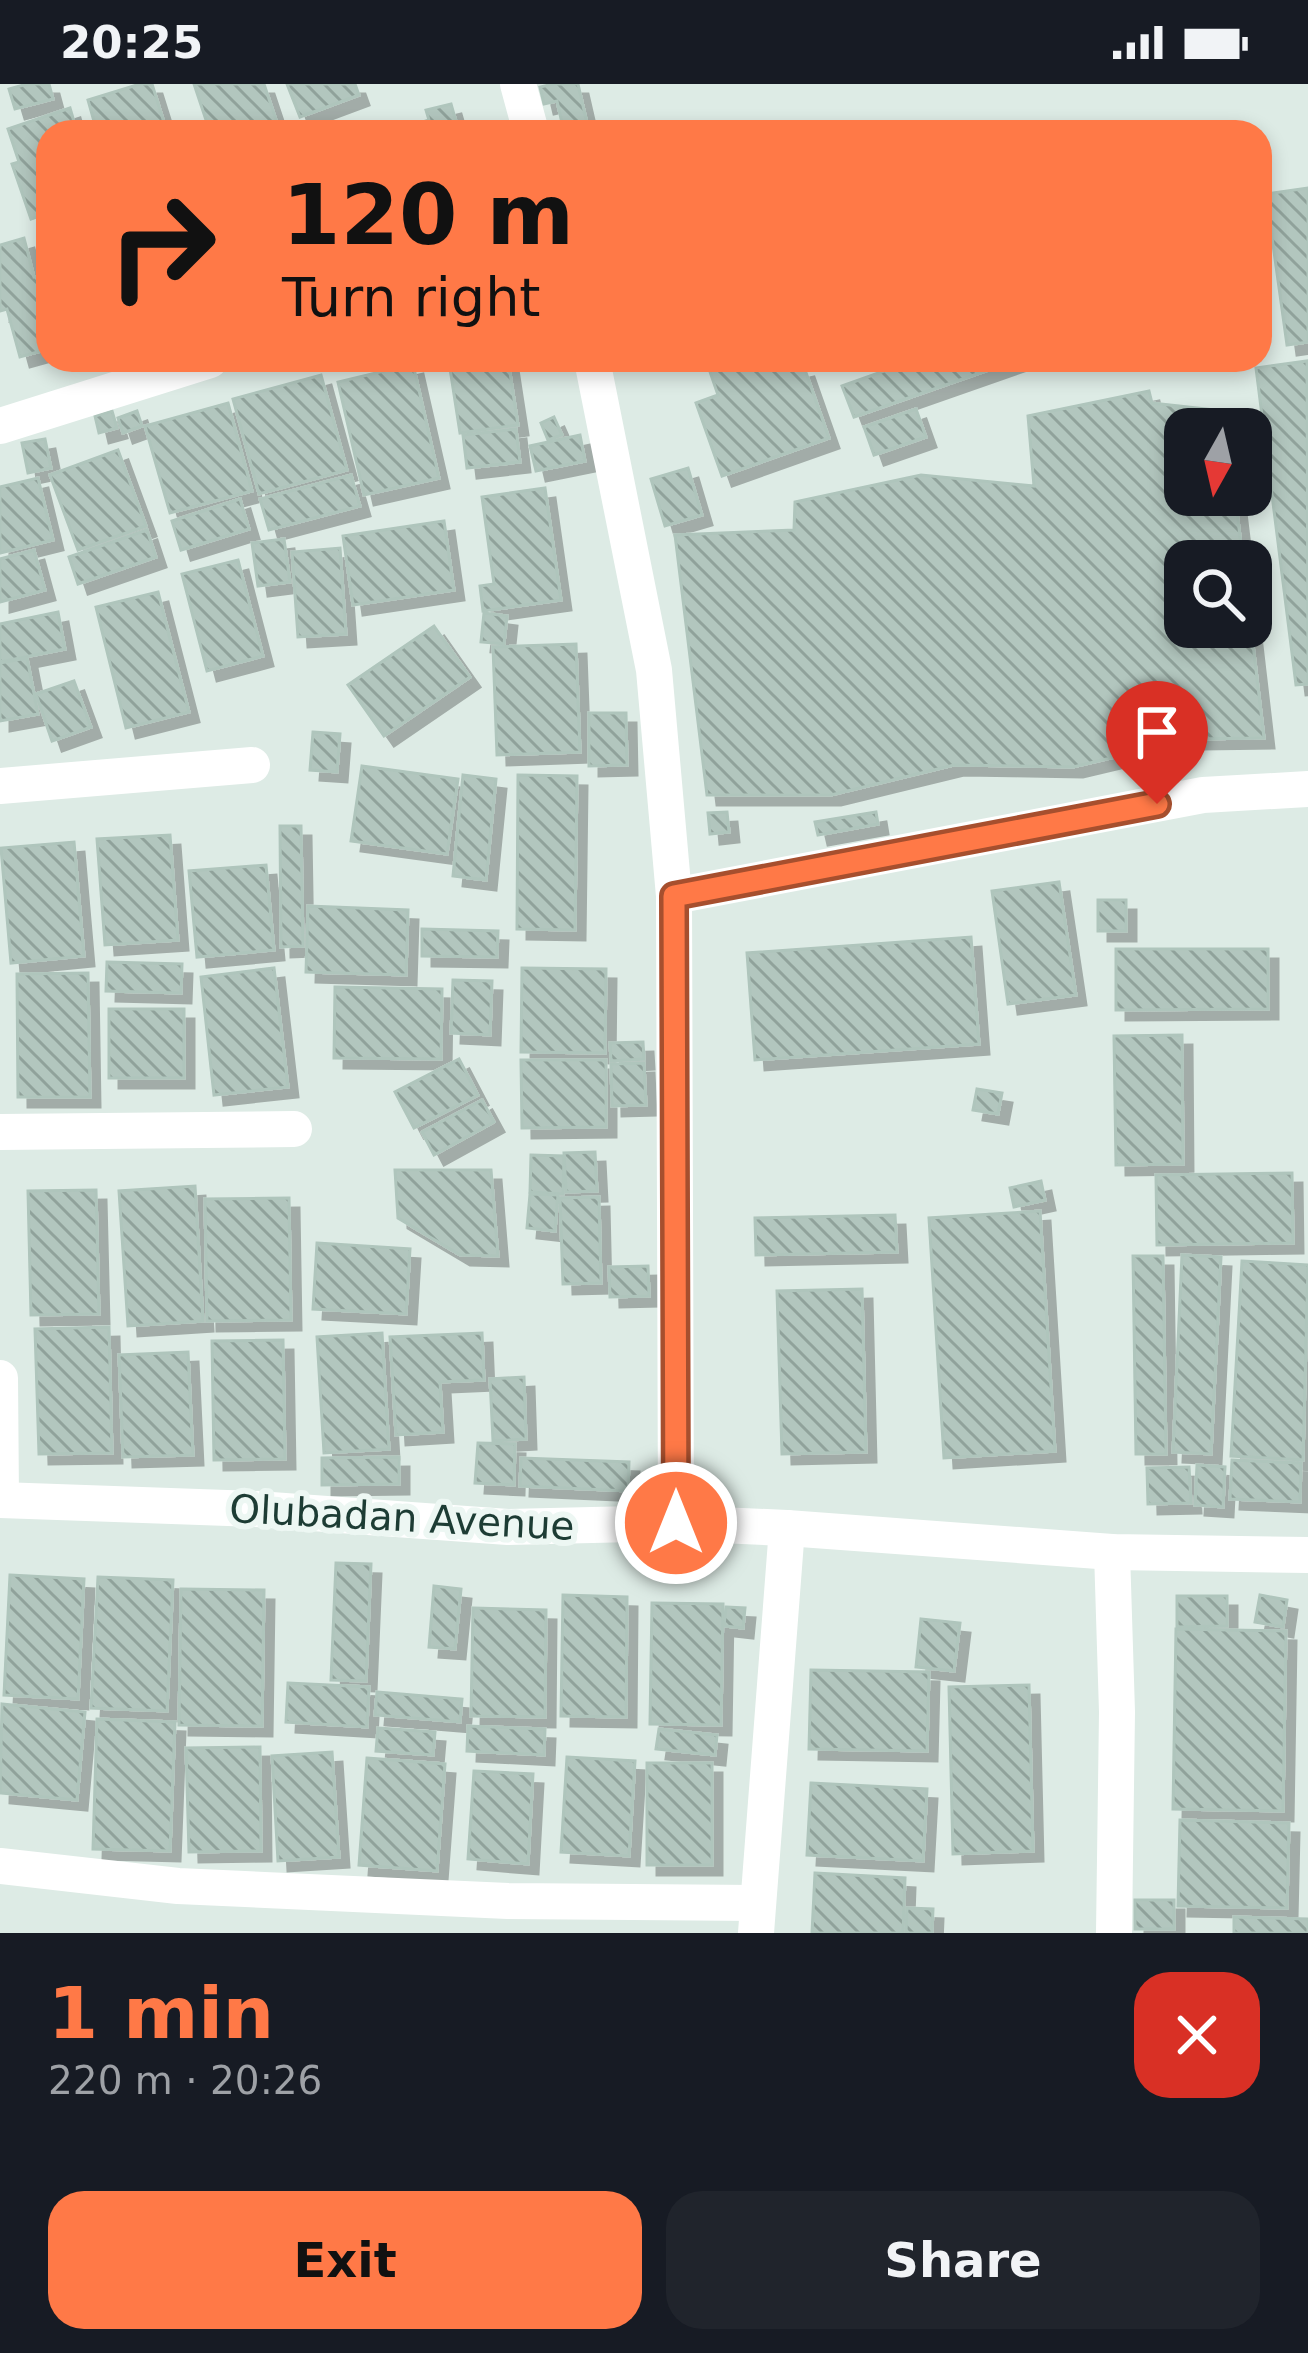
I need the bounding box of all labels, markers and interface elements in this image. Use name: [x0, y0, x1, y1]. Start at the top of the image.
text: 20:25: [60, 16, 203, 69]
text: 120 m: [282, 166, 574, 264]
icon: right: [84, 168, 240, 324]
text: Turn right: [282, 266, 541, 329]
north arrow: [1164, 408, 1272, 516]
map controls: [1164, 408, 1272, 648]
button: search: [1164, 540, 1272, 648]
pin: [1106, 681, 1208, 804]
icon: arrive: [1124, 699, 1190, 765]
position arrow: [613, 1460, 739, 1586]
street label: Olubadan Avenue: [228, 1486, 576, 1549]
text: 1 min: [48, 1971, 274, 2055]
button: close: [1134, 1972, 1260, 2098]
text: 220 m · 20:26: [48, 2058, 322, 2103]
button: Exit: [48, 2191, 642, 2329]
button: Share: [666, 2191, 1260, 2329]

